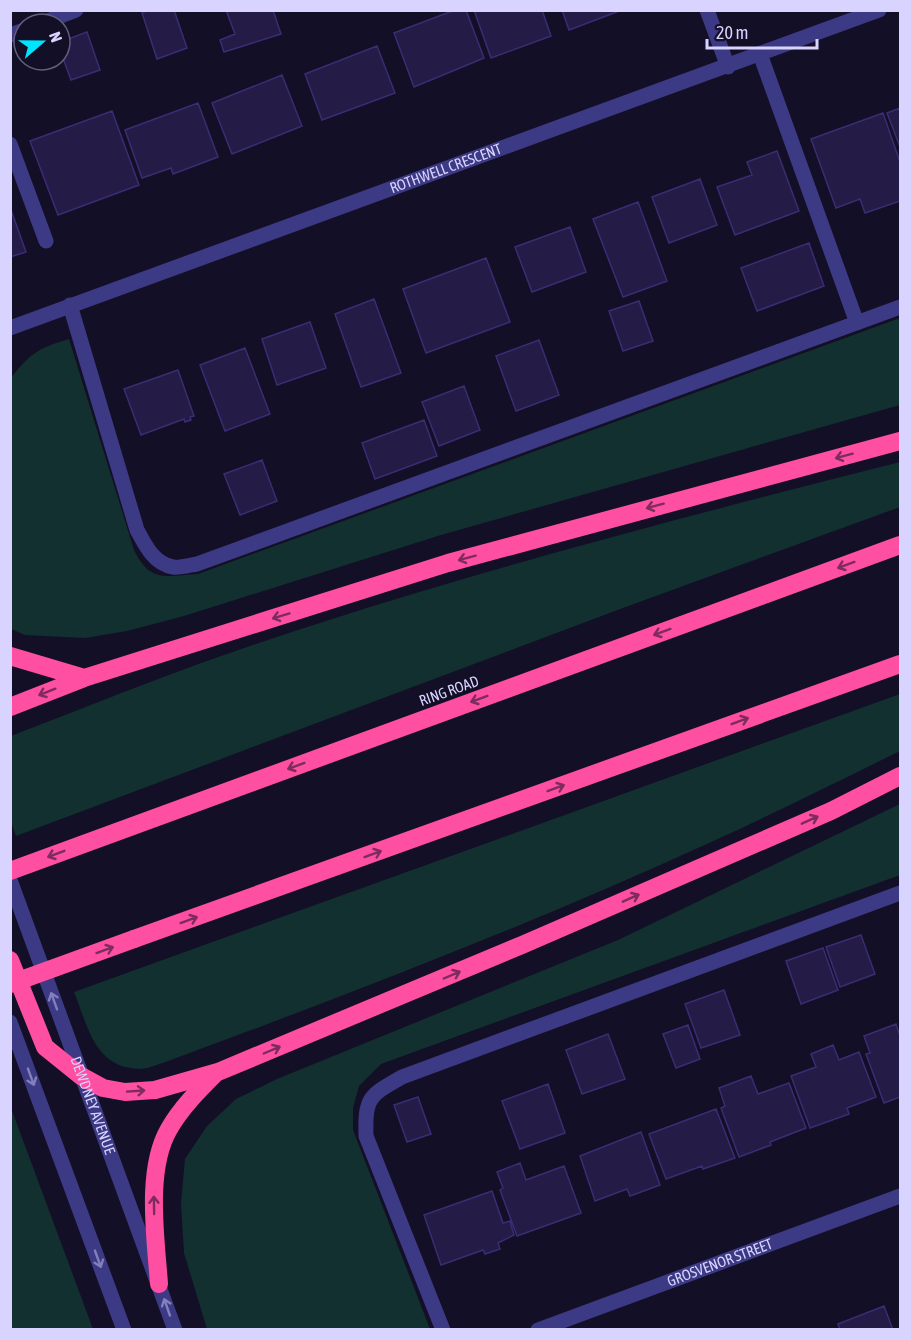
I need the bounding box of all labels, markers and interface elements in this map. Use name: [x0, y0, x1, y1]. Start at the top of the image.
north arrow: [12, 12, 72, 72]
scale bar: [707, 12, 816, 50]
text: 20 m: [716, 22, 748, 43]
text: N: [46, 29, 66, 44]
street label: ROTHWELL CRESCENT: [387, 140, 504, 196]
one-way arrow: [835, 451, 854, 462]
one-way arrow: [646, 501, 665, 512]
one-way arrow: [458, 552, 477, 564]
one-way arrow: [837, 561, 855, 572]
one-way arrow: [272, 611, 291, 622]
one-way arrow: [654, 628, 672, 639]
street label: RING ROAD: [417, 672, 481, 709]
one-way arrow: [39, 687, 57, 698]
one-way arrow: [470, 695, 489, 706]
one-way arrow: [730, 715, 749, 726]
one-way arrow: [287, 761, 306, 772]
one-way arrow: [547, 781, 565, 792]
one-way arrow: [800, 814, 818, 825]
one-way arrow: [363, 847, 382, 858]
one-way arrow: [47, 850, 66, 861]
one-way arrow: [621, 892, 640, 903]
one-way arrow: [180, 913, 198, 924]
one-way arrow: [95, 944, 114, 955]
one-way arrow: [442, 969, 460, 980]
one-way arrow: [48, 992, 59, 1011]
one-way arrow: [262, 1044, 280, 1055]
street label: DEWDNEY AVENUE: [67, 1054, 119, 1157]
one-way arrow: [26, 1067, 37, 1085]
one-way arrow: [126, 1086, 146, 1097]
one-way arrow: [148, 1196, 160, 1216]
street label: GROSVENOR STREET: [665, 1235, 775, 1289]
one-way arrow: [94, 1250, 105, 1268]
one-way arrow: [161, 1298, 172, 1317]

